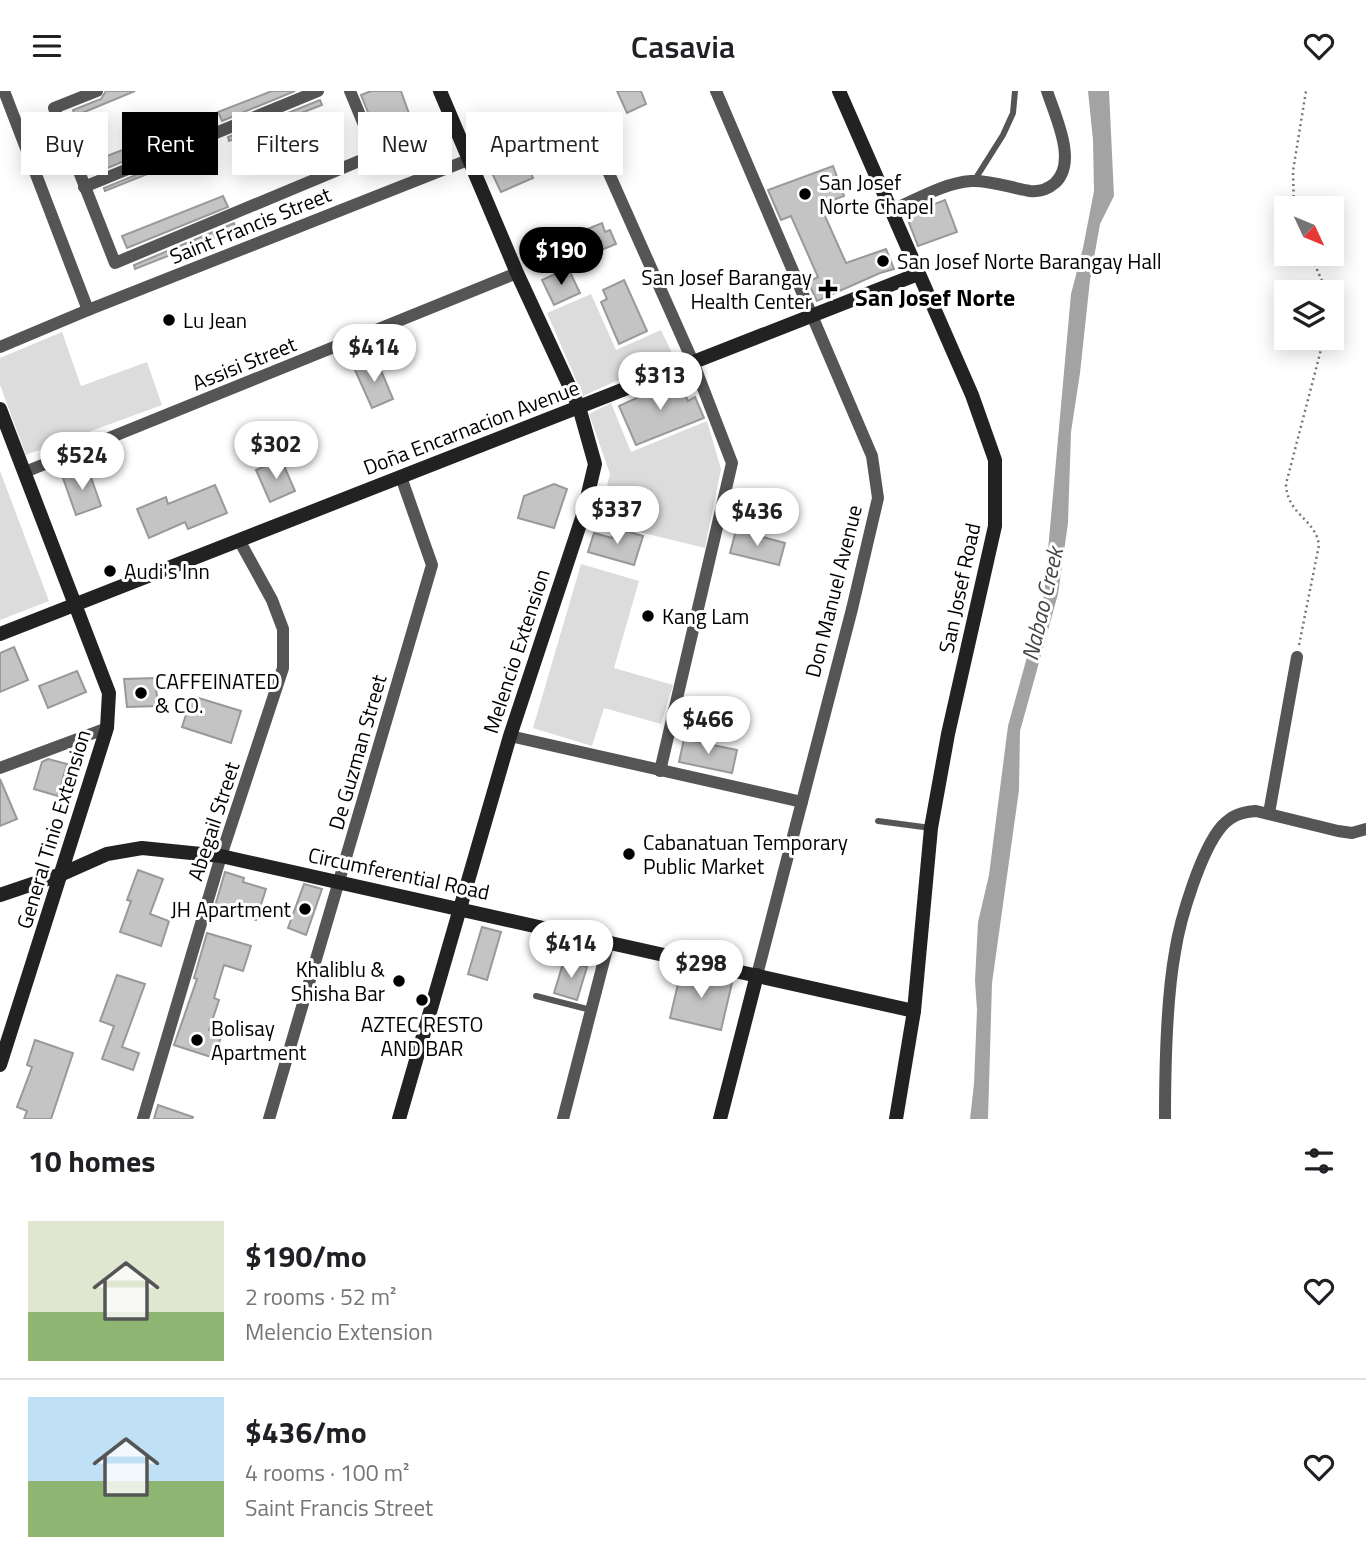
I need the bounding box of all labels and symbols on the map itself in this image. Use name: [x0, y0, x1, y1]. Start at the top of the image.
place label: San Josef Norte Chapel: [819, 166, 934, 222]
street label: Saint Francis Street: [164, 178, 336, 272]
marker: San Josef Norte Chapel: [797, 186, 813, 202]
north arrow: [1274, 196, 1344, 266]
pin: $190: [520, 227, 602, 287]
place label: San Josef Norte Barangay Hall: [897, 245, 1162, 277]
marker: San Josef Norte Barangay Hall: [875, 253, 891, 269]
place label: San Josef Barangay Health Center: [641, 261, 812, 317]
marker: San Josef Barangay Health Center: [818, 279, 838, 299]
district label: San Josef Norte: [855, 279, 1015, 315]
place label: Lu Jean: [183, 304, 247, 336]
marker: Lu Jean: [161, 312, 177, 328]
pin: $414: [333, 324, 415, 384]
street label: Assisi Street: [187, 327, 301, 398]
pin: $313: [619, 353, 701, 412]
street label: Doña Encarnacion Avenue: [358, 371, 584, 483]
pin: $302: [235, 421, 317, 481]
pin: $524: [41, 433, 123, 492]
pin: $337: [576, 487, 658, 546]
pin: $436: [716, 489, 798, 548]
street label: Don Manuel Avenue: [796, 501, 870, 681]
street label: San Josef Road: [930, 520, 988, 656]
water label: Nabao Creek: [1012, 541, 1073, 664]
place label: Audi's Inn: [124, 555, 210, 587]
marker: Audi's Inn: [102, 563, 118, 579]
street label: Melencio Extension: [474, 565, 558, 737]
place label: Kang Lam: [662, 600, 749, 632]
marker: Kang Lam: [640, 608, 656, 624]
place label: CAFFEINATED & CO.: [155, 665, 280, 721]
street label: De Guzman Street: [319, 670, 395, 834]
marker: CAFFEINATED & CO.: [133, 685, 149, 701]
pin: $466: [667, 697, 749, 756]
street label: General Tinio Extension: [7, 725, 99, 933]
street label: Abegail Street: [179, 757, 248, 885]
place label: Cabanatuan Temporary Public Market: [643, 826, 848, 882]
street label: Circumferential Road: [305, 838, 493, 908]
marker: Cabanatuan Temporary Public Market: [621, 846, 637, 862]
place label: JH Apartment: [171, 893, 292, 925]
marker: JH Apartment: [297, 901, 313, 917]
pin: $414: [530, 921, 612, 980]
pin: $298: [660, 941, 742, 1000]
place label: Khaliblu & Shisha Bar: [291, 953, 386, 1009]
marker: Khaliblu & Shisha Bar: [391, 973, 407, 989]
marker: AZTEC RESTO AND BAR: [414, 992, 430, 1008]
place label: AZTEC RESTO AND BAR: [361, 1008, 483, 1064]
place label: Bolisay Apartment: [211, 1012, 307, 1068]
marker: Bolisay Apartment: [189, 1032, 205, 1048]

